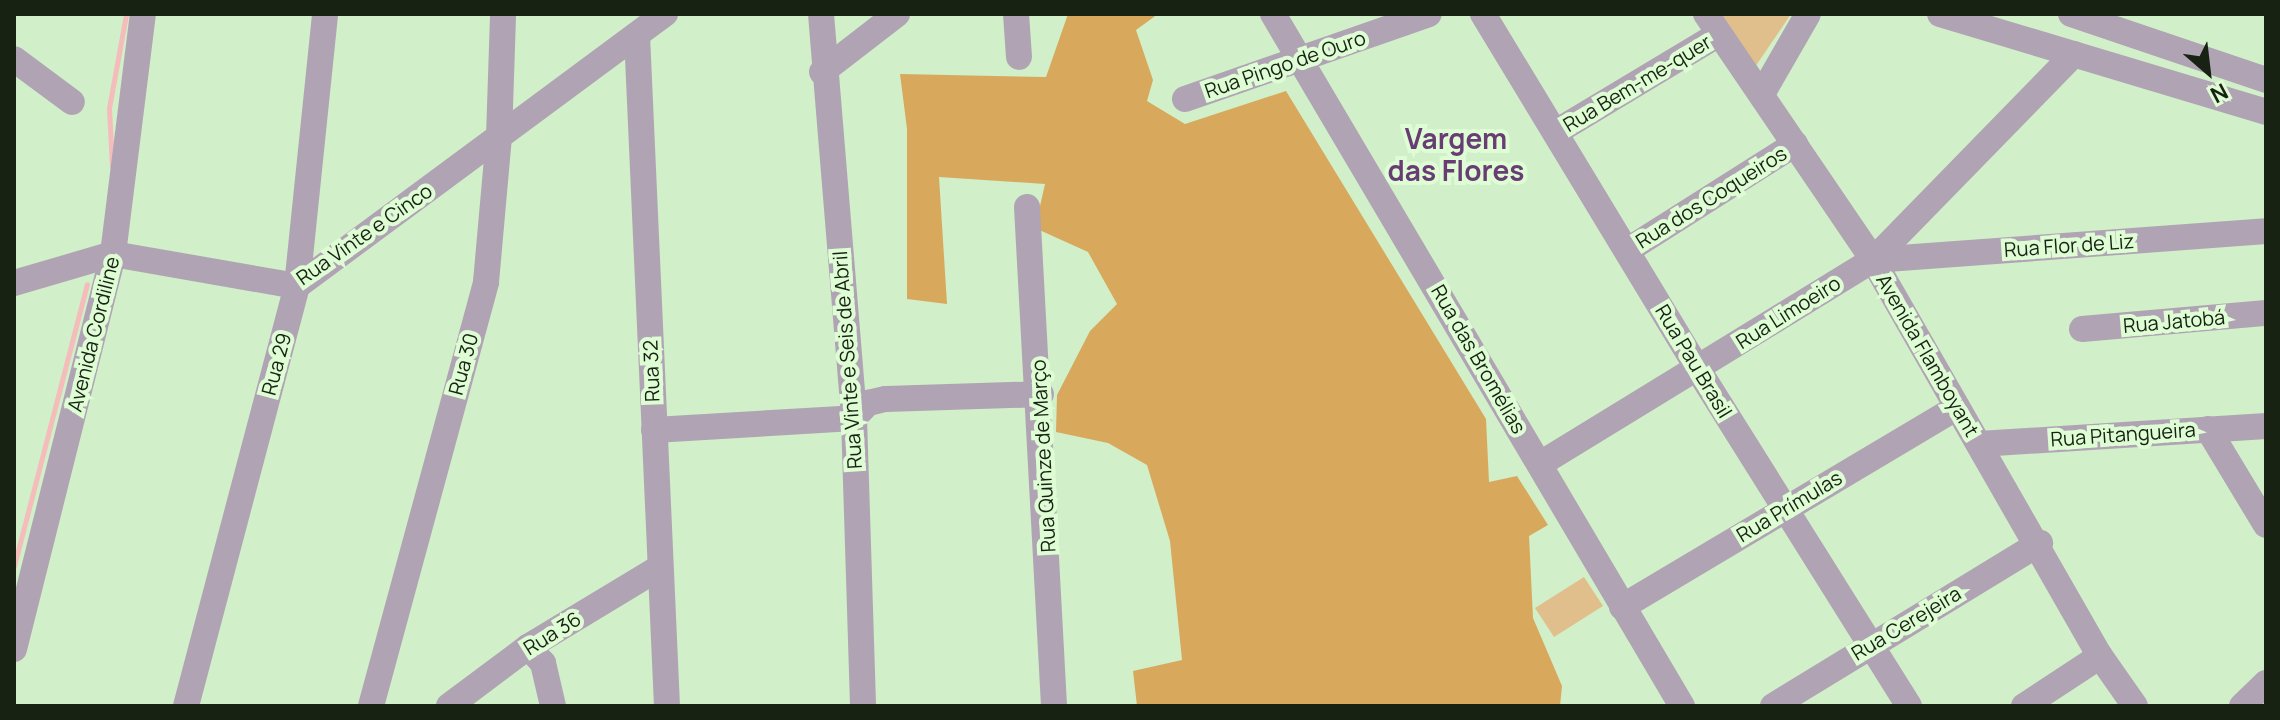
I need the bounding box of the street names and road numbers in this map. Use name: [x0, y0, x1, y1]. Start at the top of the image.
street label: Rua Pingo de Ouro: [1201, 25, 1369, 103]
street label: Rua Bem-me-quer: [1559, 29, 1715, 137]
street label: Rua dos Coqueiros: [1631, 141, 1791, 253]
street label: Rua Vinte e Cinco: [292, 178, 436, 290]
street label: Rua Flor de Liz: [2003, 228, 2135, 262]
street label: Rua Vinte e Seis de Abril: [827, 250, 867, 470]
street label: Avenida Cordiline: [62, 254, 124, 414]
street label: Avenida Flamboyant: [1872, 269, 1984, 441]
street label: Rua Limoeiro: [1731, 270, 1845, 354]
street label: Rua das Bromélias: [1427, 280, 1531, 438]
street label: Rua Pau Brasil: [1651, 300, 1737, 422]
street label: Rua Jatobá: [2122, 305, 2226, 337]
street label: Rua 29: [256, 330, 296, 398]
street label: Rua 30: [443, 331, 483, 397]
street label: Rua 32: [638, 340, 664, 402]
street label: Rua Quinze de Março: [1026, 359, 1060, 553]
street label: Rua Pitangueira: [2050, 417, 2196, 451]
street label: Rua Prímulas: [1732, 465, 1846, 547]
street label: Rua Cerejeira: [1847, 581, 1965, 665]
street label: Rua 36: [519, 606, 585, 660]

